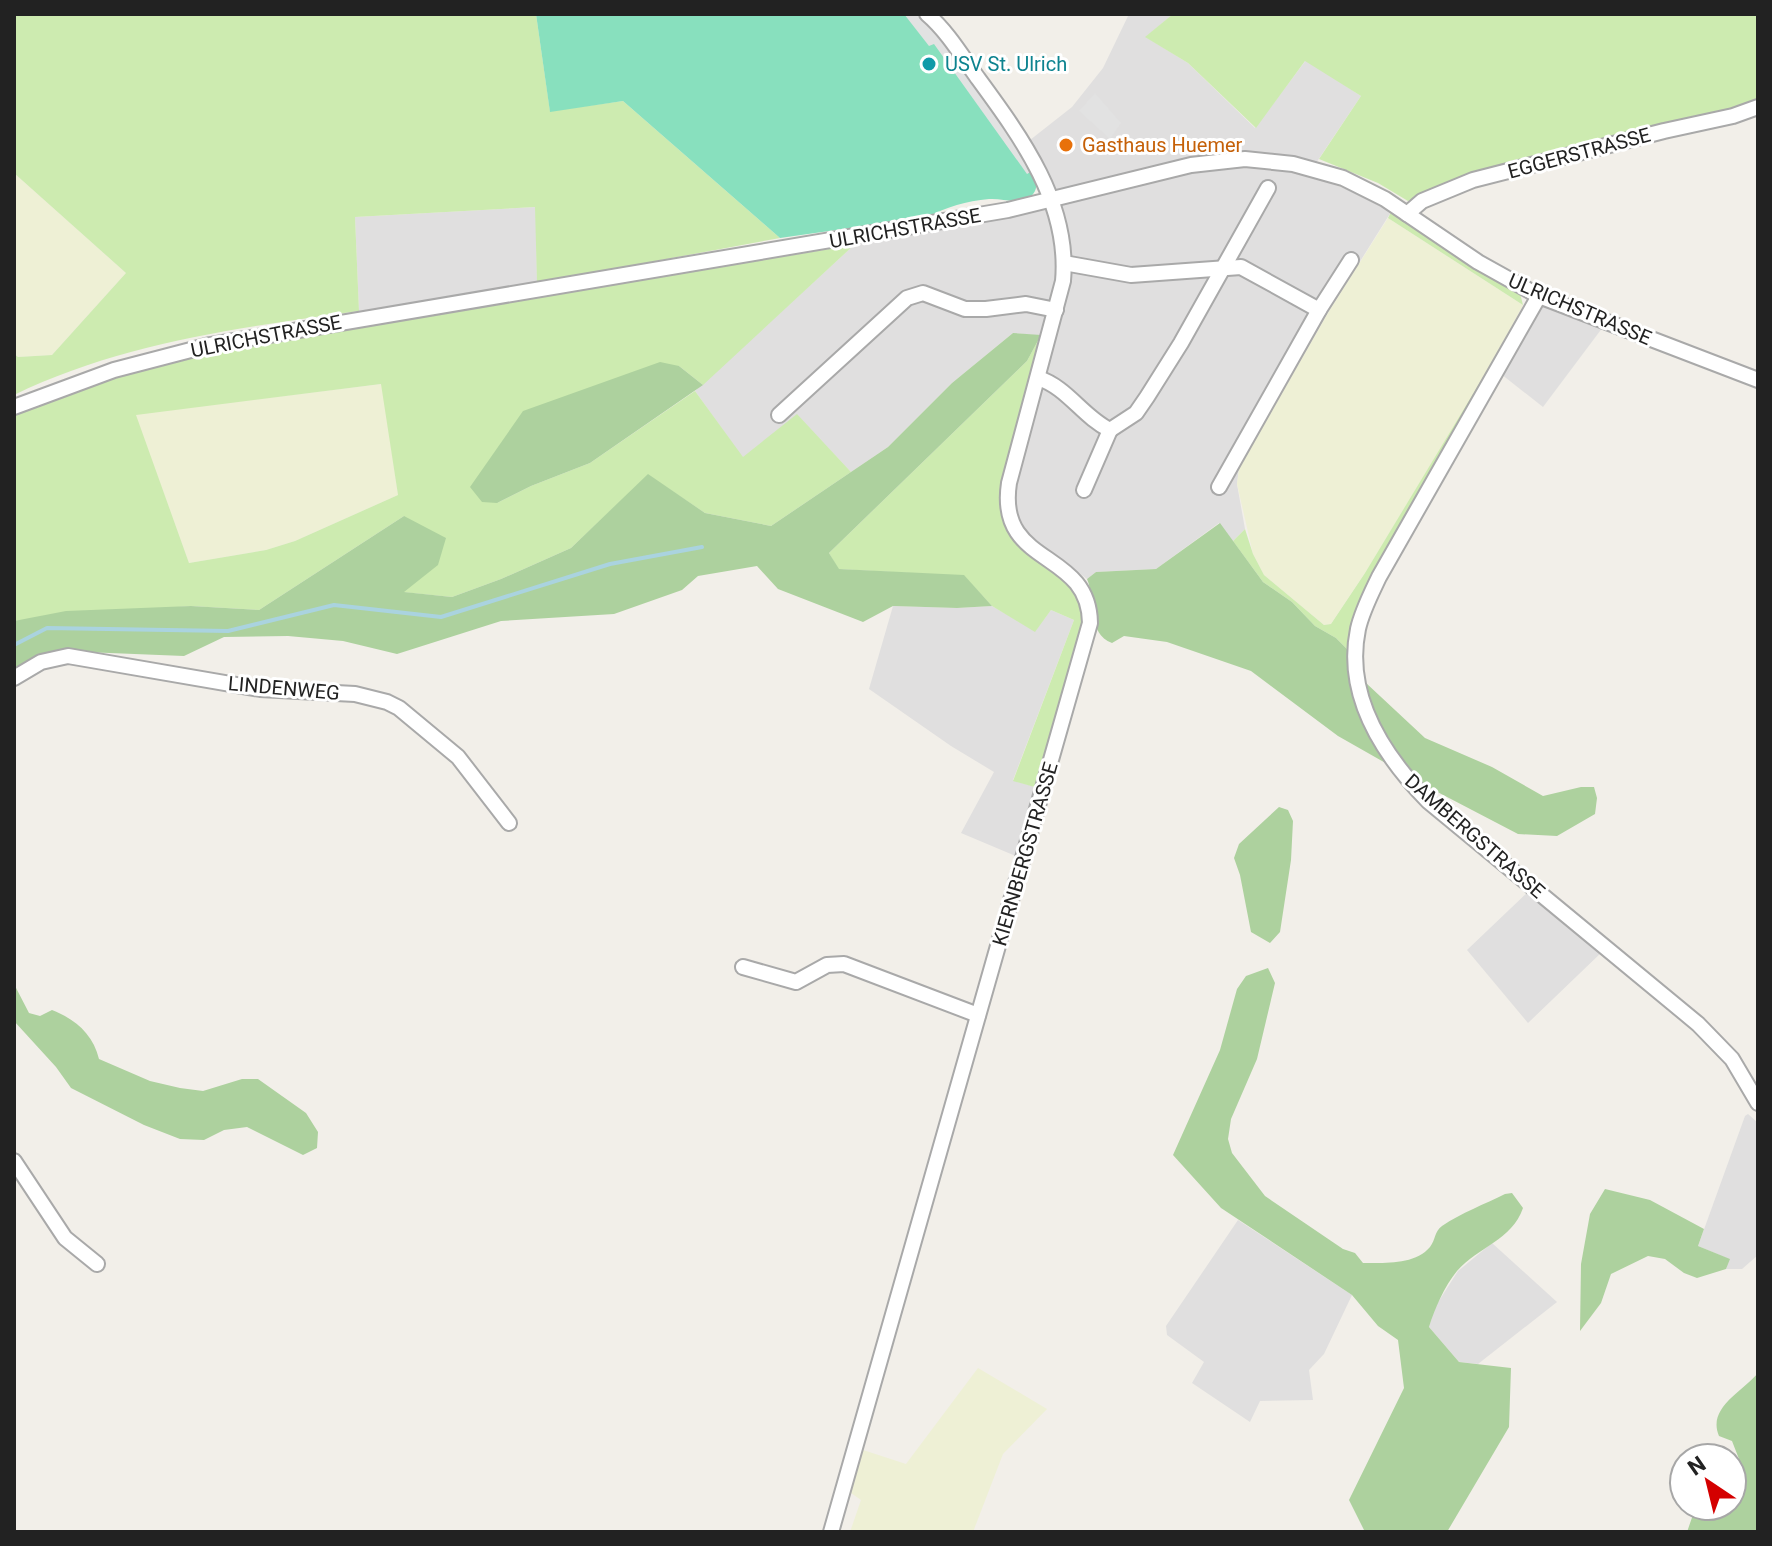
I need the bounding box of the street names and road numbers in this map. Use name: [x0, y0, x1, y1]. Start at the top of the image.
street label: EGGERSTRASSE: [1505, 122, 1653, 184]
street label: ULRICHSTRASSE: [828, 203, 982, 253]
street label: ULRICHSTRASSE: [1505, 268, 1655, 350]
street label: ULRICHSTRASSE: [189, 310, 343, 362]
street label: LINDENWEG: [227, 671, 341, 705]
street label: KIERNBERGSTRASSE: [987, 759, 1063, 949]
street label: DAMBERGSTRASSE: [1400, 769, 1550, 903]

